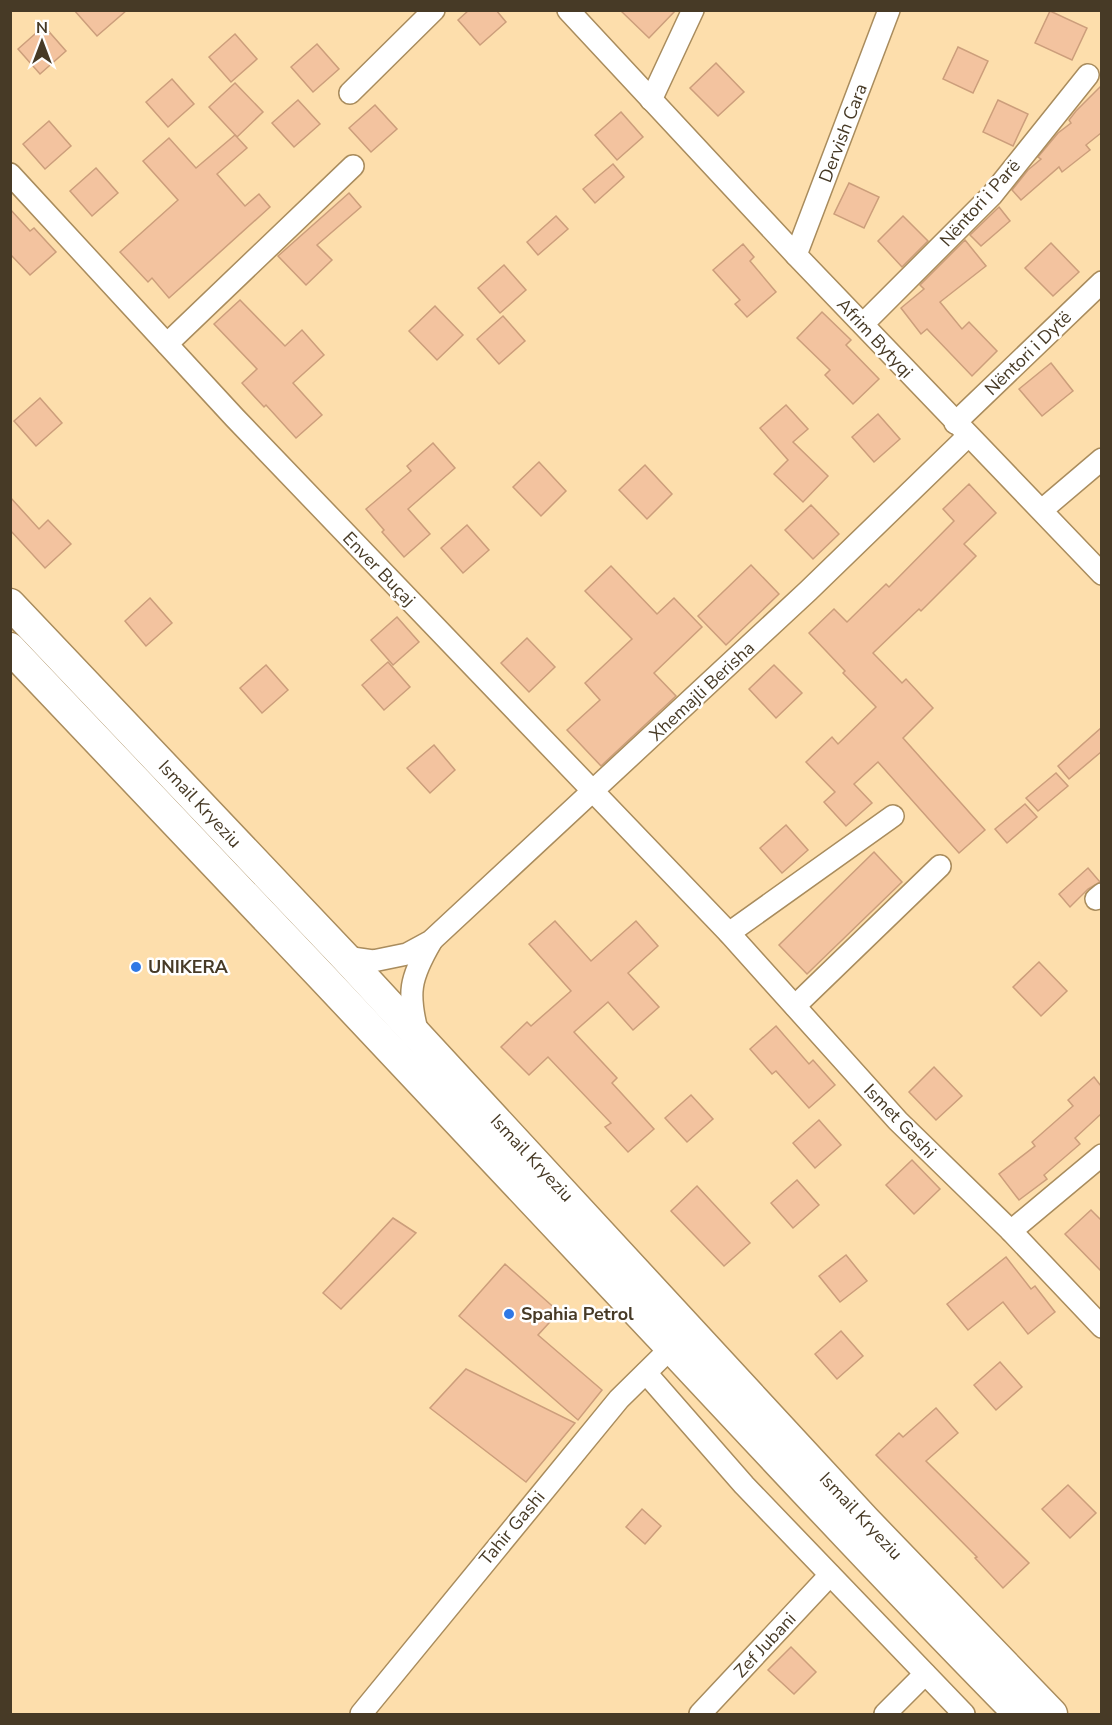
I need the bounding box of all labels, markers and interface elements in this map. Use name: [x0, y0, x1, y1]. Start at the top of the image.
north arrow: [12, 12, 72, 72]
text: N: [36, 17, 48, 39]
street label: Dervish Cara: [813, 80, 873, 186]
street label: Nëntori i Parë: [934, 154, 1026, 252]
street label: Afrim Bytyqi: [832, 293, 918, 383]
street label: Nëntori i Dytë: [979, 305, 1077, 401]
street label: Enver Buçaj: [337, 527, 421, 611]
street label: Xhemajli Berisha: [644, 636, 760, 746]
street label: Ismail Kryeziu: [153, 755, 247, 853]
place label: UNIKERA: [148, 955, 229, 979]
marker: UNIKERA: [129, 960, 143, 974]
street label: Ismet Gashi: [858, 1079, 942, 1163]
street label: Ismail Kryeziu: [485, 1109, 579, 1207]
place label: Spahia Petrol: [521, 1302, 634, 1326]
marker: Spahia Petrol: [502, 1307, 516, 1321]
street label: Ismail Kryeziu: [814, 1467, 908, 1565]
street label: Tahir Gashi: [474, 1486, 550, 1570]
street label: Zef Jubani: [729, 1607, 801, 1683]

